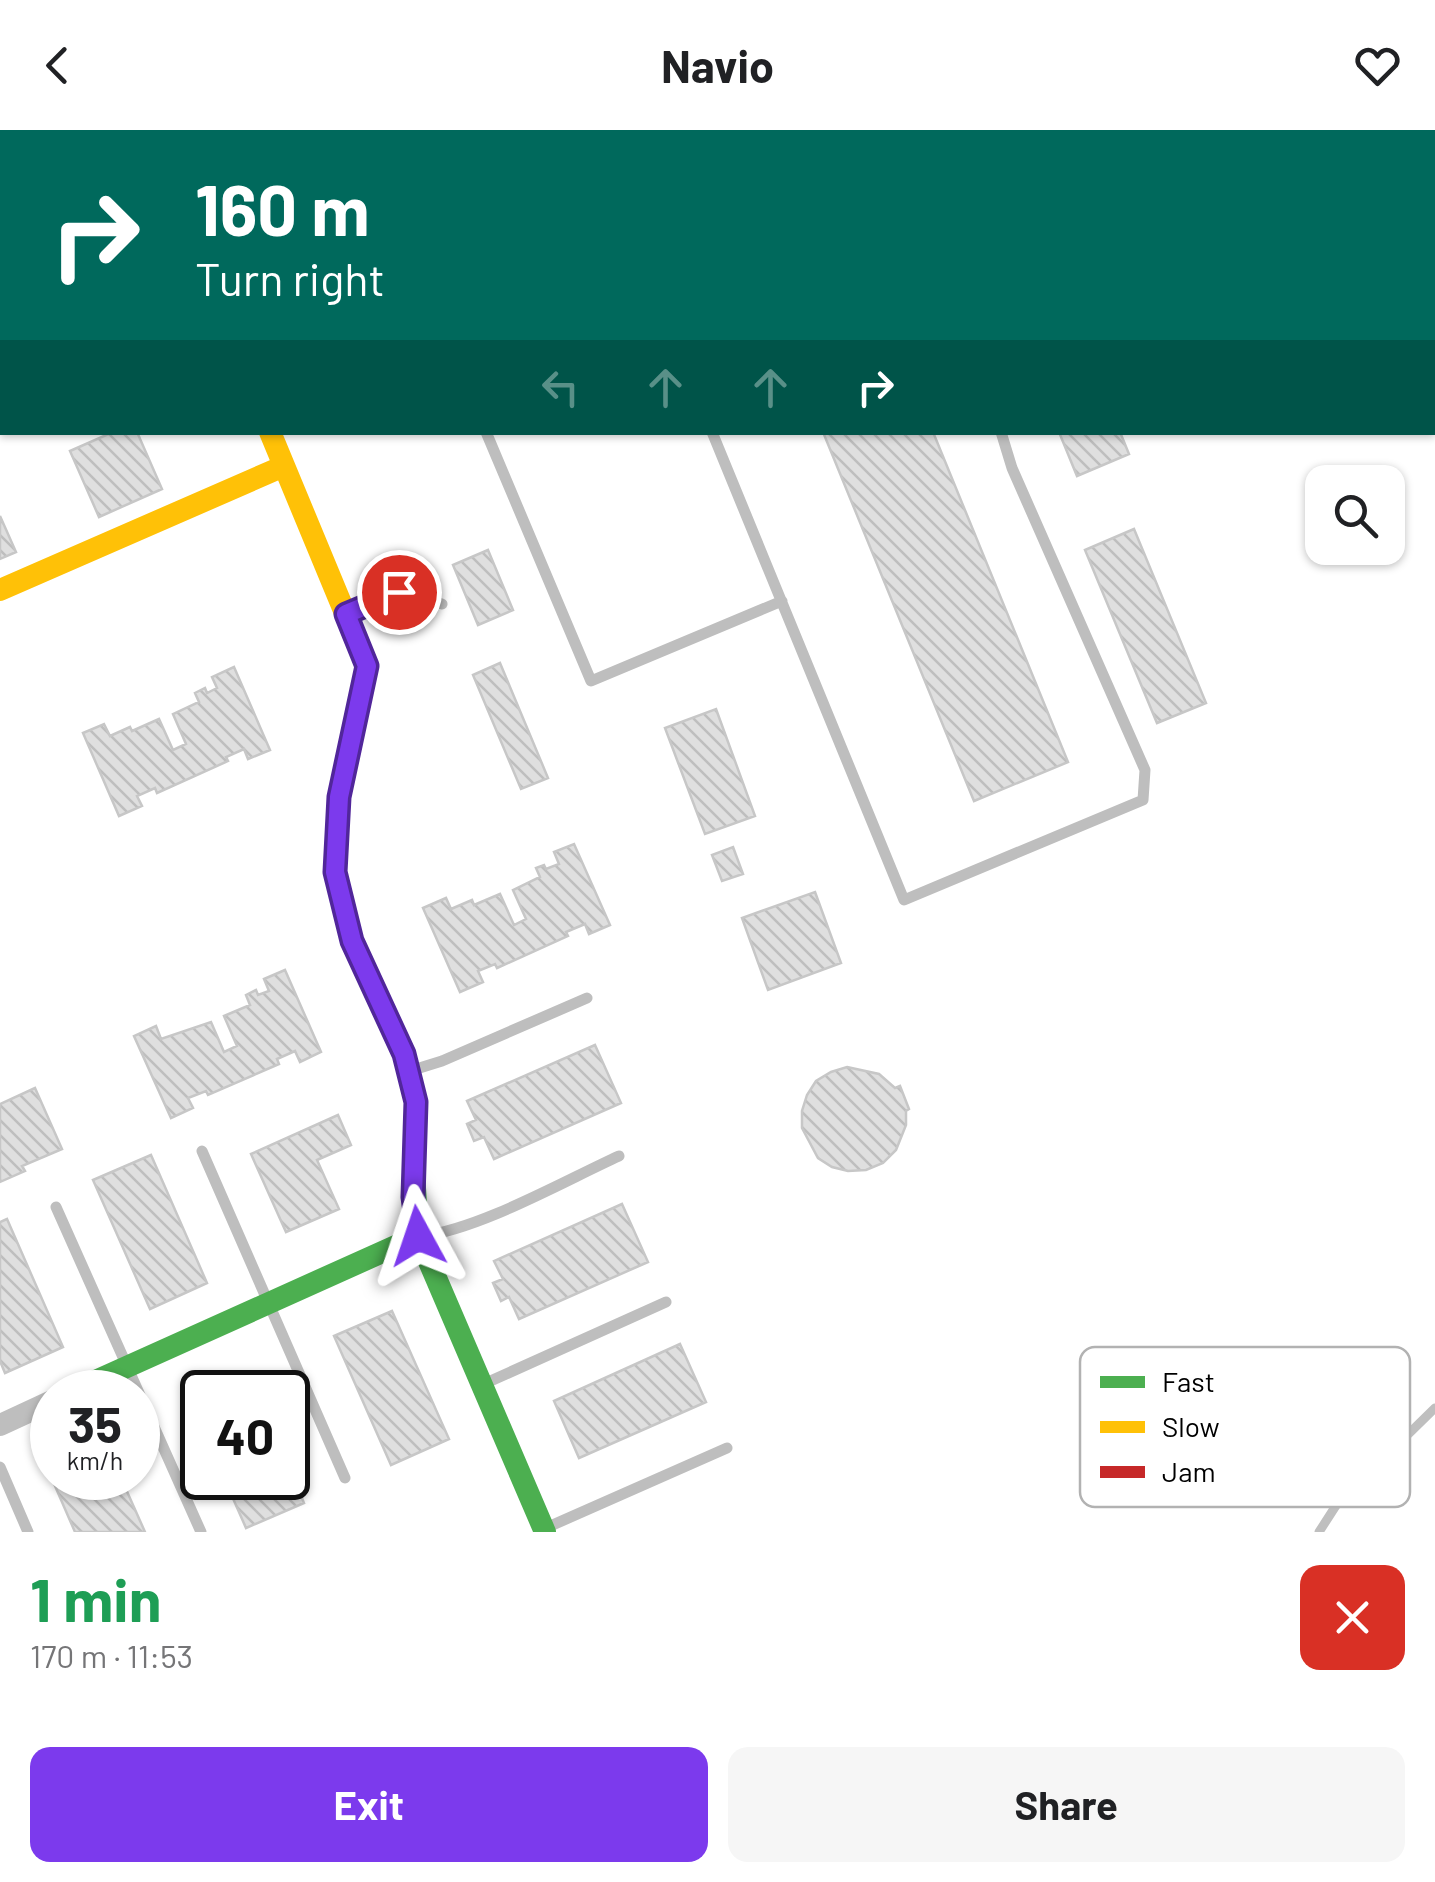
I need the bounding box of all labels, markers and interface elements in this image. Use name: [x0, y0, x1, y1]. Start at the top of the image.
icon: back: [30, 38, 85, 93]
text: Navio: [661, 38, 774, 92]
icon: heart: [1350, 38, 1405, 93]
text: 160 m: [195, 166, 370, 250]
icon: right: [30, 170, 160, 300]
text: Turn right: [195, 251, 385, 305]
icon: left: [533, 360, 588, 415]
icon: ahead: [638, 360, 693, 415]
icon: ahead: [743, 360, 798, 415]
icon: right: [848, 360, 903, 415]
map controls: [1305, 465, 1405, 565]
button: search: [1305, 465, 1405, 565]
pin: [357, 550, 442, 635]
icon: arrive: [372, 565, 427, 620]
position arrow: [366, 1184, 470, 1288]
legend: [1080, 1347, 1410, 1507]
text: Fast: [1162, 1364, 1215, 1398]
speed limit sign: 40: [180, 1370, 310, 1500]
text: 35: [68, 1393, 122, 1453]
text: Slow: [1162, 1409, 1220, 1443]
text: km/h: [67, 1445, 123, 1475]
text: Jam: [1162, 1454, 1216, 1488]
text: 1 min: [30, 1562, 161, 1634]
button: close: [1300, 1565, 1405, 1670]
text: 170 m · 11:53: [30, 1636, 193, 1674]
button: Exit: [30, 1747, 708, 1862]
button: Share: [728, 1747, 1405, 1862]

